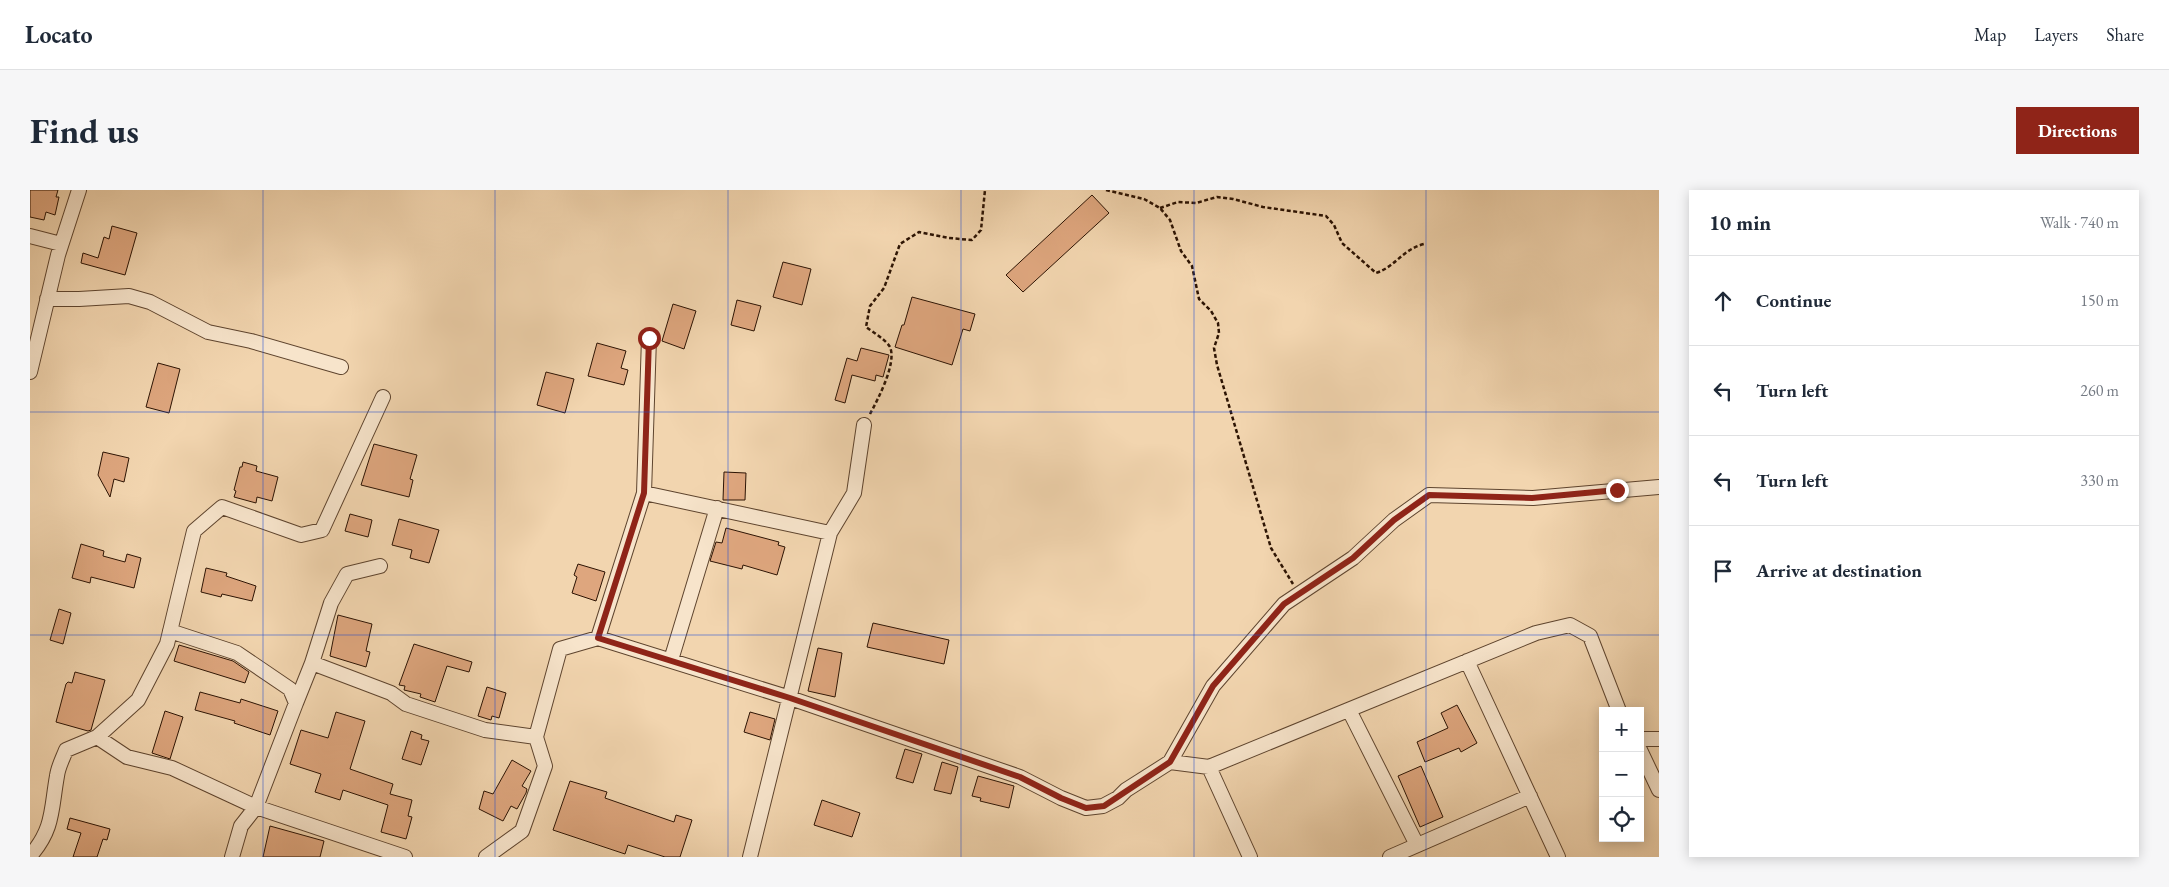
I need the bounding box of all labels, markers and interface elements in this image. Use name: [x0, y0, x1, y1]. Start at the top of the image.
text: Locato: [25, 19, 93, 50]
text: Map: [1974, 23, 2006, 46]
text: Layers: [2034, 23, 2078, 46]
text: Share: [2106, 23, 2144, 46]
button: Directions: [2016, 107, 2139, 154]
text: Find us: [30, 108, 139, 153]
text: 10 min: [1709, 209, 1771, 236]
text: Walk · 740 m: [2040, 212, 2119, 233]
icon: ahead: [1709, 287, 1737, 315]
text: Continue: [1756, 288, 1831, 313]
text: 150 m: [2080, 290, 2119, 311]
route start: [638, 327, 661, 350]
icon: left: [1709, 377, 1737, 405]
text: Turn left: [1756, 378, 1828, 403]
text: 260 m: [2080, 380, 2119, 401]
icon: left: [1709, 467, 1737, 495]
text: Turn left: [1756, 468, 1828, 493]
text: 330 m: [2080, 470, 2119, 491]
route end: [1606, 479, 1629, 502]
icon: arrive: [1709, 557, 1737, 585]
text: Arrive at destination: [1756, 558, 1922, 583]
map controls: [1599, 707, 1644, 842]
button: +: [1599, 707, 1644, 752]
button: −: [1599, 752, 1644, 797]
button: locate: [1599, 797, 1644, 842]

